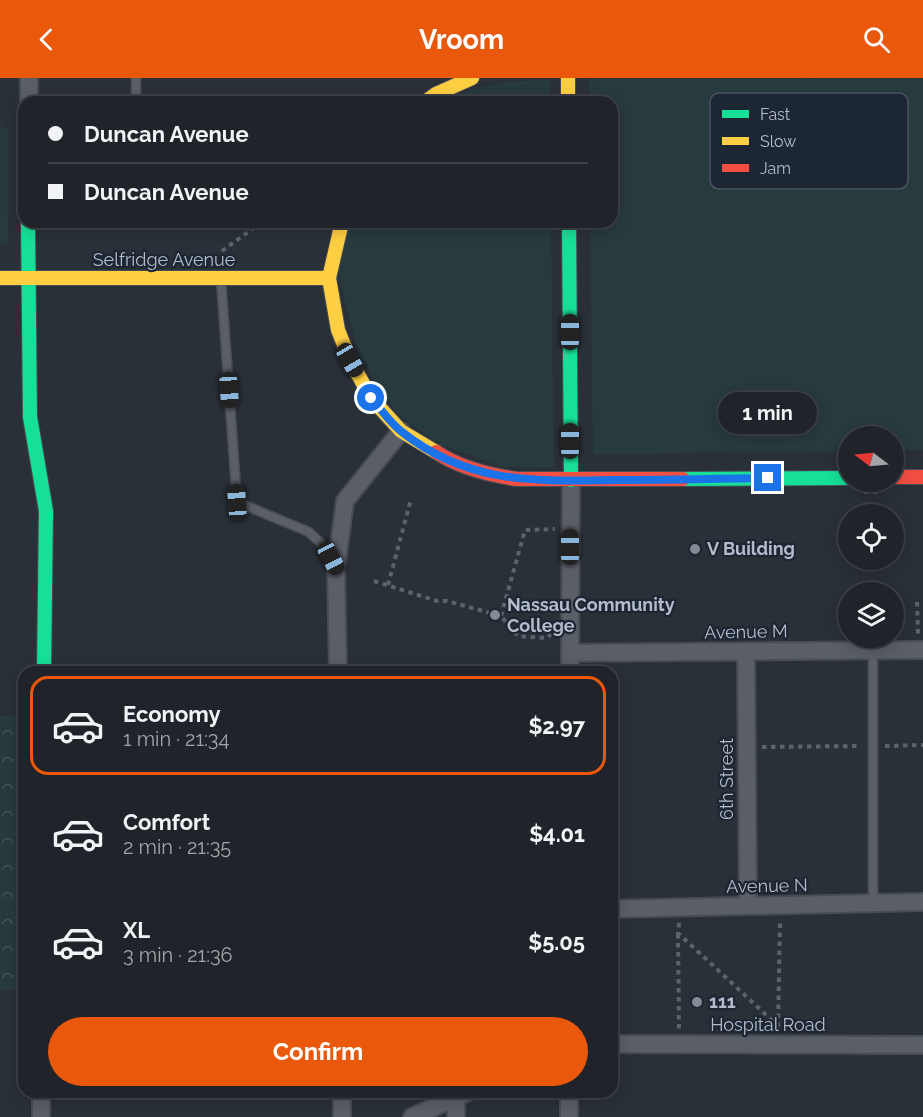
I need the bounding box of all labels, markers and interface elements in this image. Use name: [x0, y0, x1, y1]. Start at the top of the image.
icon: back: [30, 23, 63, 56]
icon: search: [860, 23, 893, 56]
text: Vroom: [419, 24, 504, 55]
legend: [710, 93, 908, 189]
text: Fast: [760, 105, 791, 124]
text: Duncan Avenue: [84, 121, 249, 147]
text: Slow: [760, 132, 796, 151]
text: Jam: [760, 159, 791, 178]
text: Duncan Avenue: [84, 179, 249, 205]
street label: Selfridge Avenue: [93, 249, 236, 270]
car: [561, 314, 579, 350]
car: [333, 340, 367, 380]
car: [219, 371, 239, 409]
route start: [357, 384, 384, 411]
callout: 1 min: [718, 391, 818, 433]
text: 1 min: [742, 401, 793, 425]
car: [561, 423, 579, 459]
north arrow: [838, 426, 904, 492]
map controls: [838, 426, 904, 648]
route end: [754, 464, 781, 491]
car: [227, 483, 247, 521]
button: locate: [838, 504, 904, 570]
car: [561, 529, 579, 565]
car: [315, 538, 347, 578]
place label: V Building: [707, 538, 795, 559]
marker: V Building: [688, 542, 702, 556]
button: layers: [838, 582, 904, 648]
place label: Nassau Community College: [507, 594, 675, 636]
marker: Nassau Community College: [488, 608, 502, 622]
street label: Avenue M: [704, 620, 788, 643]
icon: car: [51, 699, 105, 753]
text: Economy: [123, 701, 221, 727]
text: $2.97: [528, 713, 585, 739]
text: 1 min · 21:34: [123, 727, 229, 751]
street label: 6th Street: [716, 738, 737, 820]
icon: car: [51, 807, 105, 861]
text: Comfort: [123, 809, 210, 835]
text: $4.01: [529, 821, 585, 847]
text: 2 min · 21:35: [123, 835, 231, 859]
street label: Avenue N: [726, 874, 808, 897]
icon: car: [51, 915, 105, 969]
text: XL: [123, 917, 150, 943]
text: $5.05: [528, 929, 585, 955]
text: 3 min · 21:36: [123, 943, 233, 967]
place label: 111: [709, 991, 736, 1012]
marker: 111: [690, 995, 704, 1009]
street label: Hospital Road: [710, 1014, 826, 1035]
button: Confirm: [48, 1017, 588, 1086]

